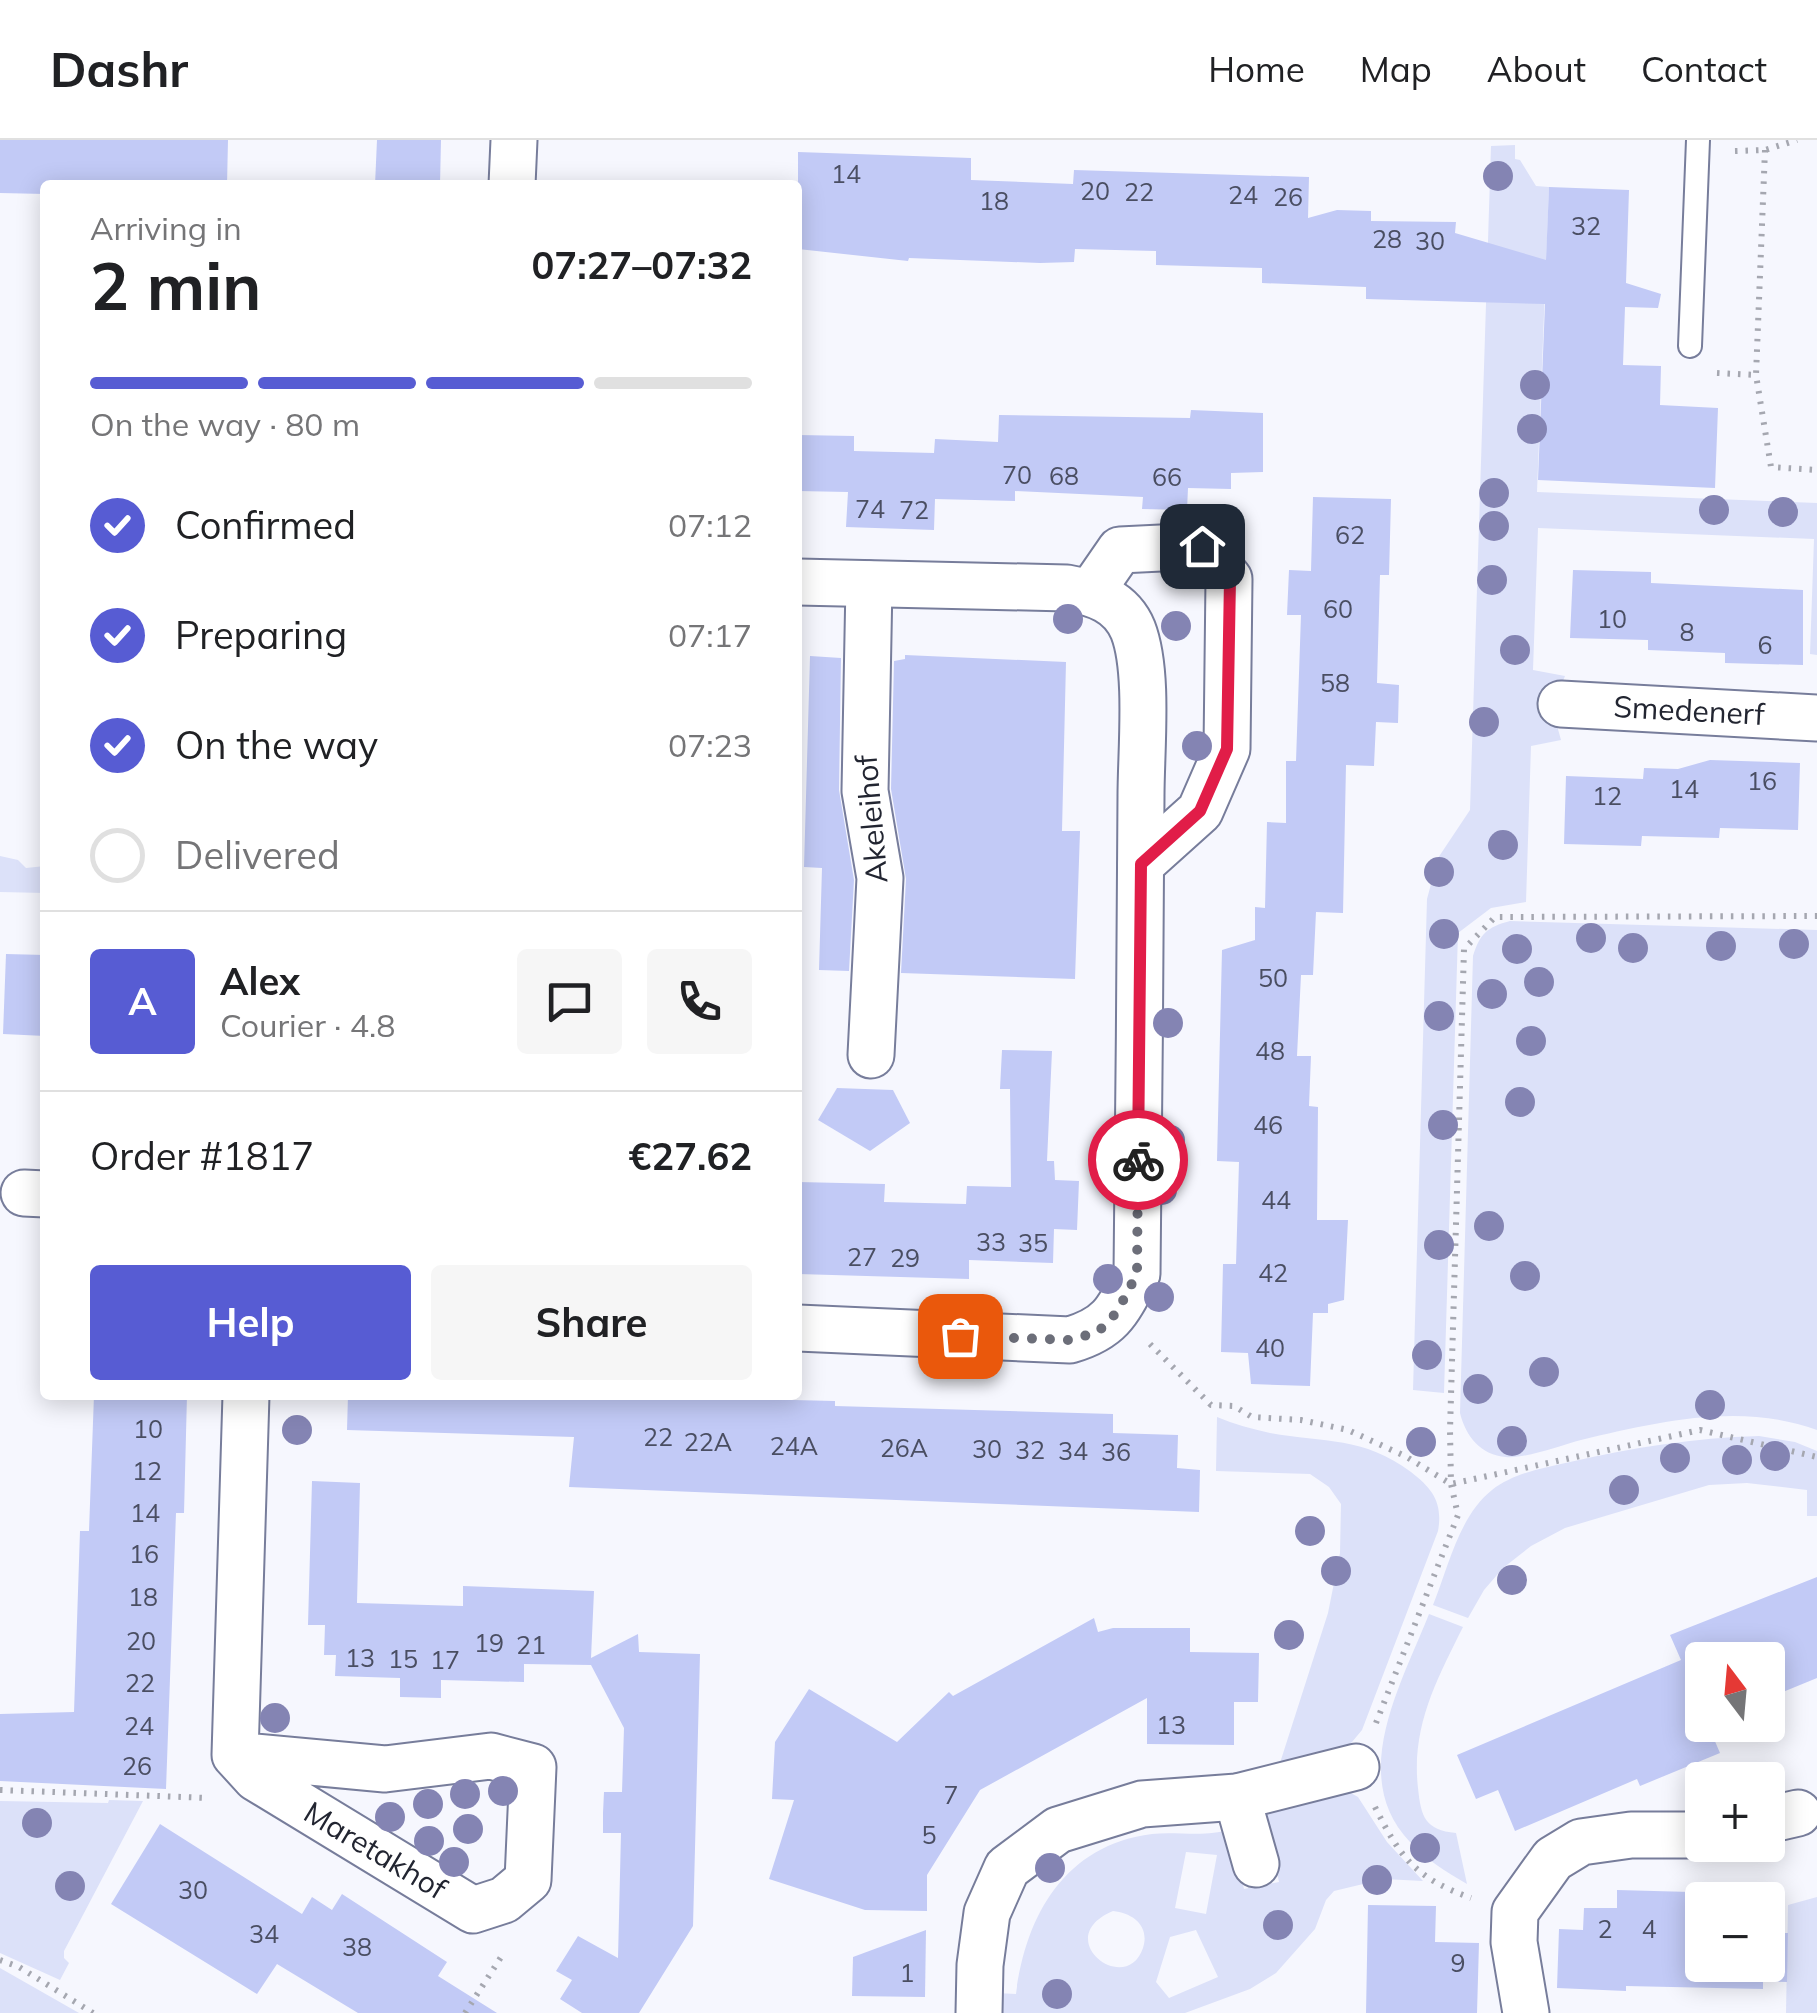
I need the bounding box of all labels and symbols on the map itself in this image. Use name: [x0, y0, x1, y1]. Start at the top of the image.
house number: 14: [831, 158, 861, 189]
house number: 20: [1080, 175, 1110, 206]
house number: 22: [1124, 176, 1154, 207]
house number: 24: [1228, 179, 1258, 210]
house number: 26: [1273, 181, 1303, 212]
house number: 18: [979, 185, 1009, 216]
house number: 32: [1571, 210, 1601, 241]
house number: 28: [1372, 223, 1402, 254]
house number: 30: [1415, 225, 1445, 256]
house number: 70: [1002, 459, 1032, 490]
house number: 68: [1049, 460, 1079, 491]
house number: 66: [1152, 461, 1182, 492]
house number: 74: [855, 493, 885, 524]
house number: 72: [899, 494, 929, 525]
pin: [1160, 504, 1245, 589]
house number: 62: [1335, 519, 1365, 550]
house number: 60: [1323, 593, 1353, 624]
house number: 10: [1597, 603, 1627, 634]
house number: 8: [1679, 616, 1695, 647]
house number: 6: [1757, 629, 1773, 660]
house number: 58: [1320, 667, 1350, 698]
street label: Smedenerf: [1612, 687, 1766, 733]
street label: Akeleihof: [846, 752, 896, 885]
house number: 16: [1747, 765, 1777, 796]
house number: 14: [1669, 773, 1699, 804]
house number: 12: [1592, 780, 1622, 811]
house number: 50: [1258, 962, 1288, 993]
house number: 48: [1255, 1035, 1285, 1066]
house number: 46: [1253, 1109, 1283, 1140]
courier: [1088, 1110, 1188, 1210]
house number: 44: [1261, 1184, 1291, 1215]
house number: 33: [976, 1226, 1006, 1257]
house number: 35: [1018, 1227, 1048, 1258]
house number: 27: [847, 1241, 877, 1272]
house number: 29: [890, 1242, 920, 1273]
house number: 42: [1258, 1257, 1288, 1288]
pin: [918, 1294, 1003, 1379]
house number: 40: [1255, 1332, 1285, 1363]
house number: 10: [133, 1413, 163, 1444]
house number: 22: [643, 1421, 673, 1452]
house number: 22A: [684, 1426, 732, 1457]
house number: 24A: [770, 1430, 818, 1461]
house number: 26A: [880, 1432, 928, 1463]
house number: 30: [972, 1433, 1002, 1464]
house number: 32: [1015, 1434, 1045, 1465]
house number: 34: [1058, 1435, 1088, 1466]
house number: 36: [1101, 1436, 1131, 1467]
house number: 12: [132, 1455, 162, 1486]
house number: 14: [130, 1497, 160, 1528]
house number: 16: [129, 1538, 159, 1569]
house number: 18: [128, 1581, 158, 1612]
house number: 20: [126, 1625, 156, 1656]
house number: 19: [474, 1627, 504, 1658]
house number: 21: [516, 1629, 546, 1660]
house number: 13: [345, 1642, 375, 1673]
north arrow: [1685, 1642, 1785, 1742]
house number: 15: [388, 1643, 418, 1674]
house number: 17: [430, 1644, 460, 1675]
house number: 22: [125, 1667, 155, 1698]
house number: 13: [1156, 1709, 1186, 1740]
house number: 24: [124, 1710, 154, 1741]
house number: 26: [122, 1750, 152, 1781]
house number: 7: [943, 1779, 959, 1810]
street label: Maretakhof: [297, 1793, 454, 1908]
house number: 5: [921, 1819, 937, 1850]
house number: 30: [178, 1874, 208, 1905]
house number: 2: [1597, 1913, 1613, 1944]
house number: 4: [1641, 1913, 1657, 1944]
house number: 34: [249, 1918, 279, 1949]
house number: 38: [342, 1931, 372, 1962]
house number: 9: [1450, 1947, 1466, 1978]
house number: 1: [899, 1957, 915, 1988]

